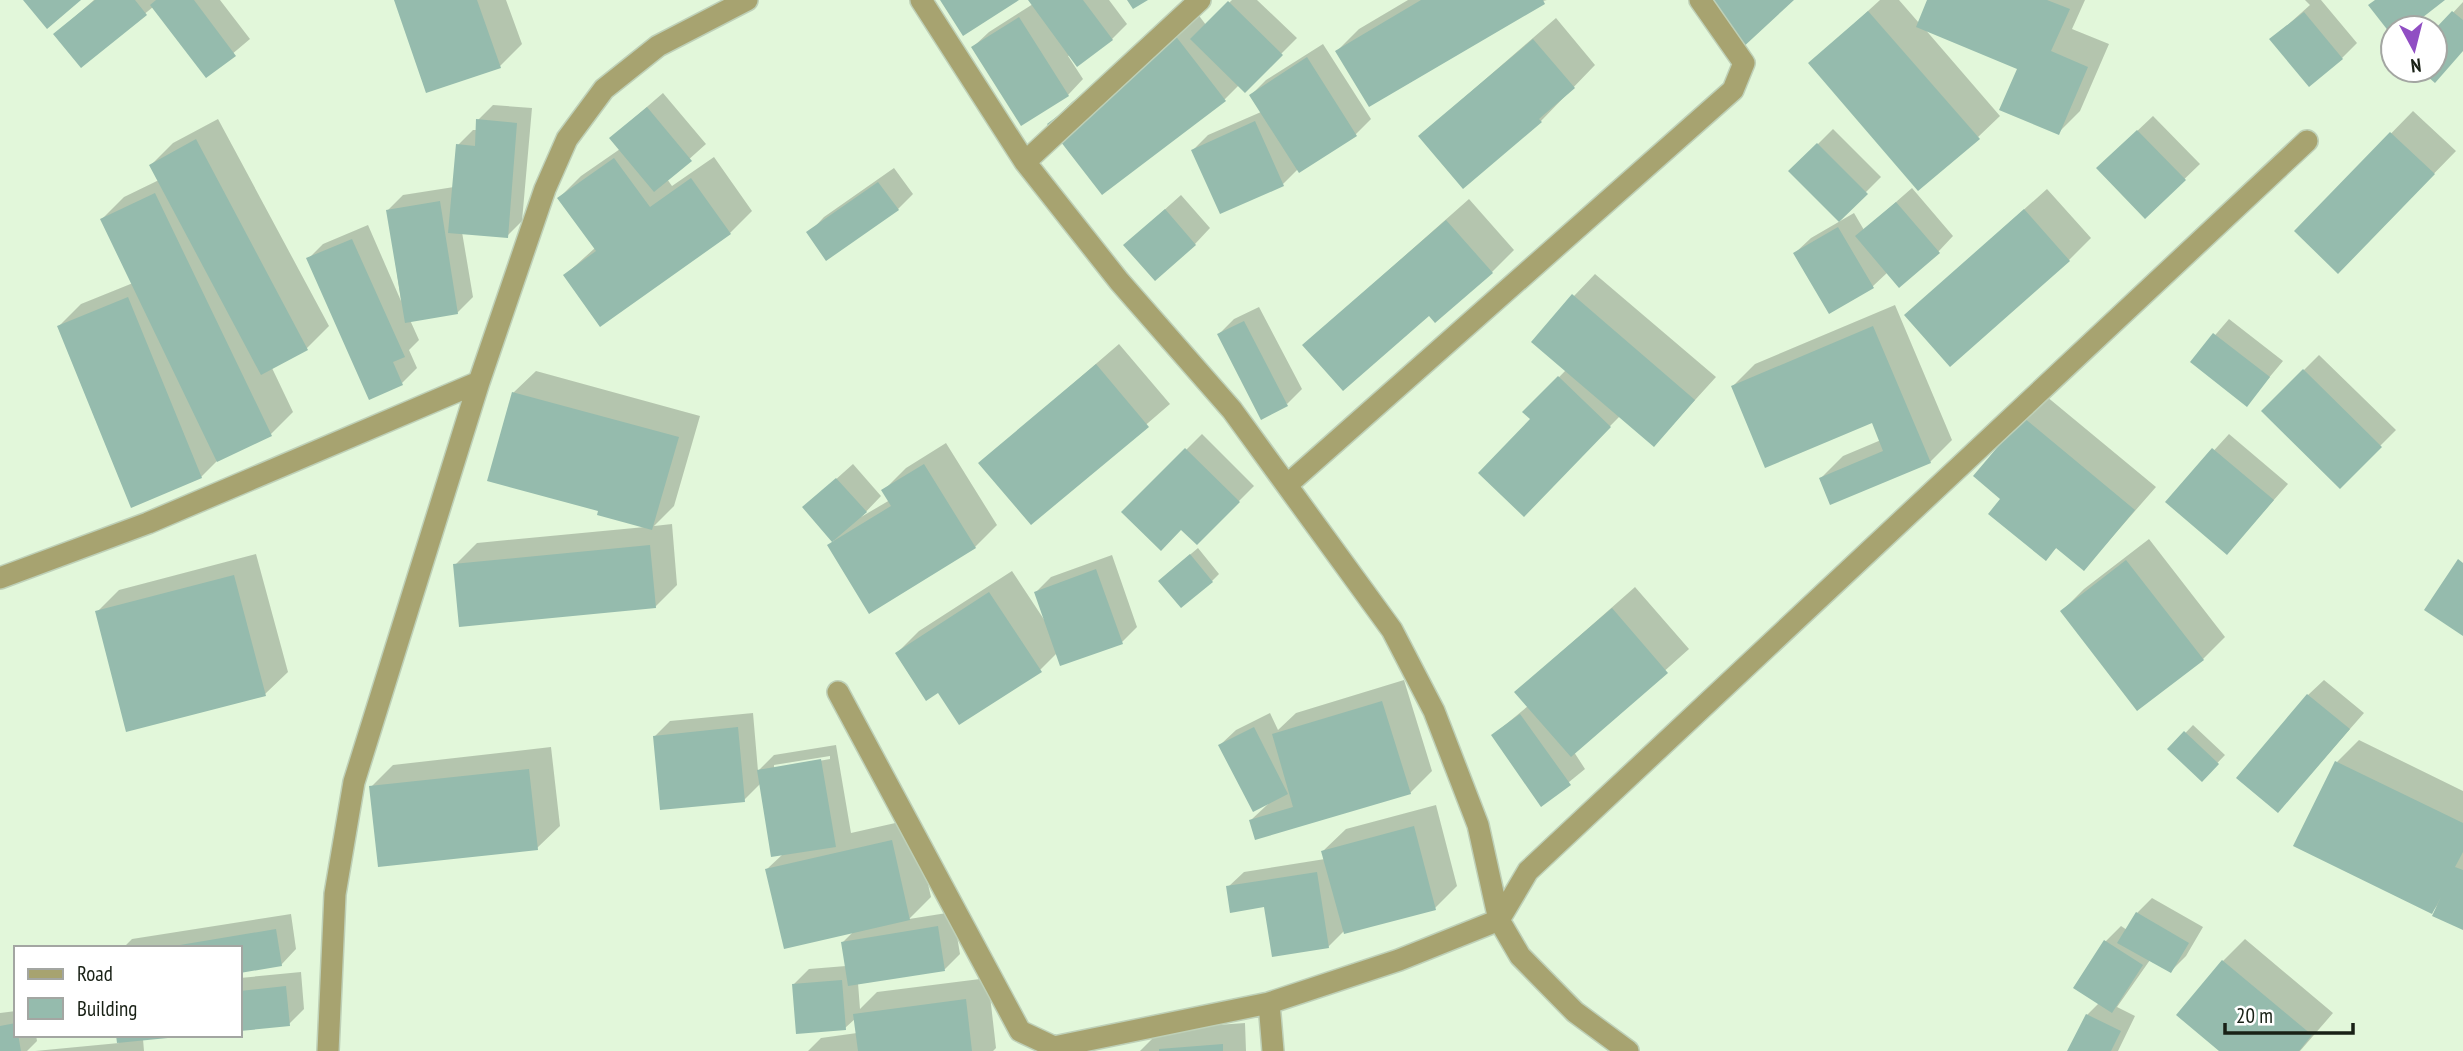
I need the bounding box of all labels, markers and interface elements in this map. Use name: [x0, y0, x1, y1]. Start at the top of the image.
north arrow: [2379, 14, 2449, 84]
text: N: [2410, 53, 2423, 78]
legend: [14, 946, 242, 1037]
text: Road: [77, 960, 113, 987]
scale bar: [2225, 992, 2353, 1036]
text: Building: [77, 995, 137, 1022]
text: 20 m: [2236, 1002, 2273, 1029]

